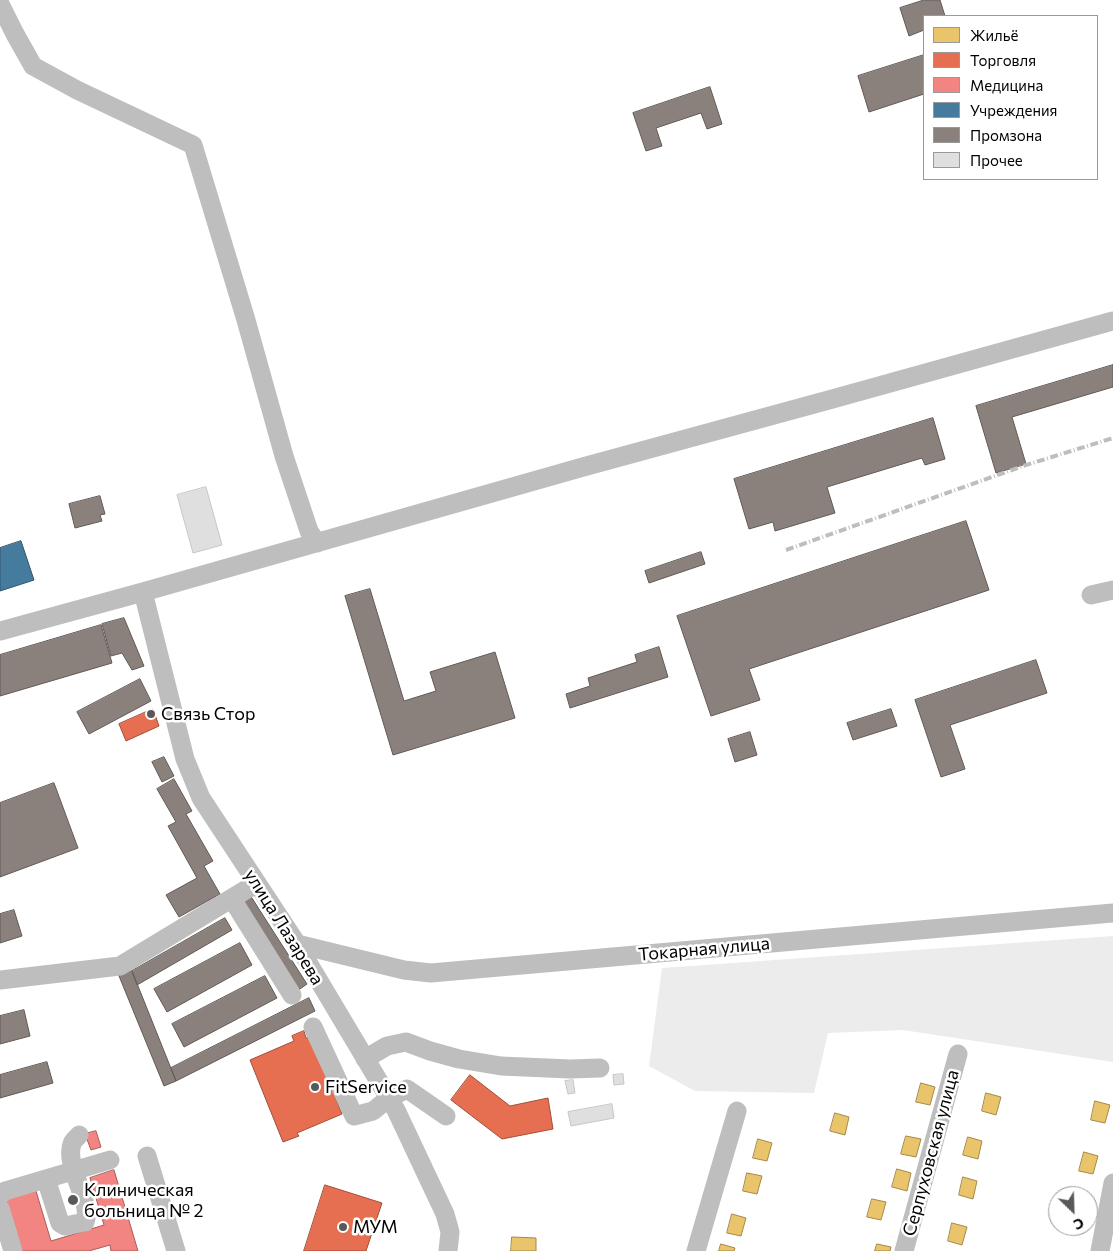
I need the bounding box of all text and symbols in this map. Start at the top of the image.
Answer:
legend [923,15,1098,180]
text: Жильё [970,26,1018,44]
text: Торговля [970,51,1036,69]
text: Медицина [970,76,1043,94]
text: Учреждения [970,101,1057,119]
text: Промзона [970,126,1042,144]
text: Прочее [970,151,1023,169]
place label: Связь Стор [161,703,255,725]
marker: Связь Стор [145,708,157,720]
street label: улица Лазарева [240,865,328,989]
street label: Токарная улица [637,932,771,966]
street label: Серпуховская улица [898,1067,964,1239]
place label: FitService [325,1076,407,1098]
marker: FitService [309,1081,321,1093]
place label: Клиническая больница № 2 [84,1179,204,1222]
north arrow [1048,1186,1098,1236]
marker: Клиническая больница № 2 [66,1193,80,1207]
text: С [1071,1215,1087,1234]
place label: МУМ [353,1216,398,1238]
marker: МУМ [337,1221,349,1233]

